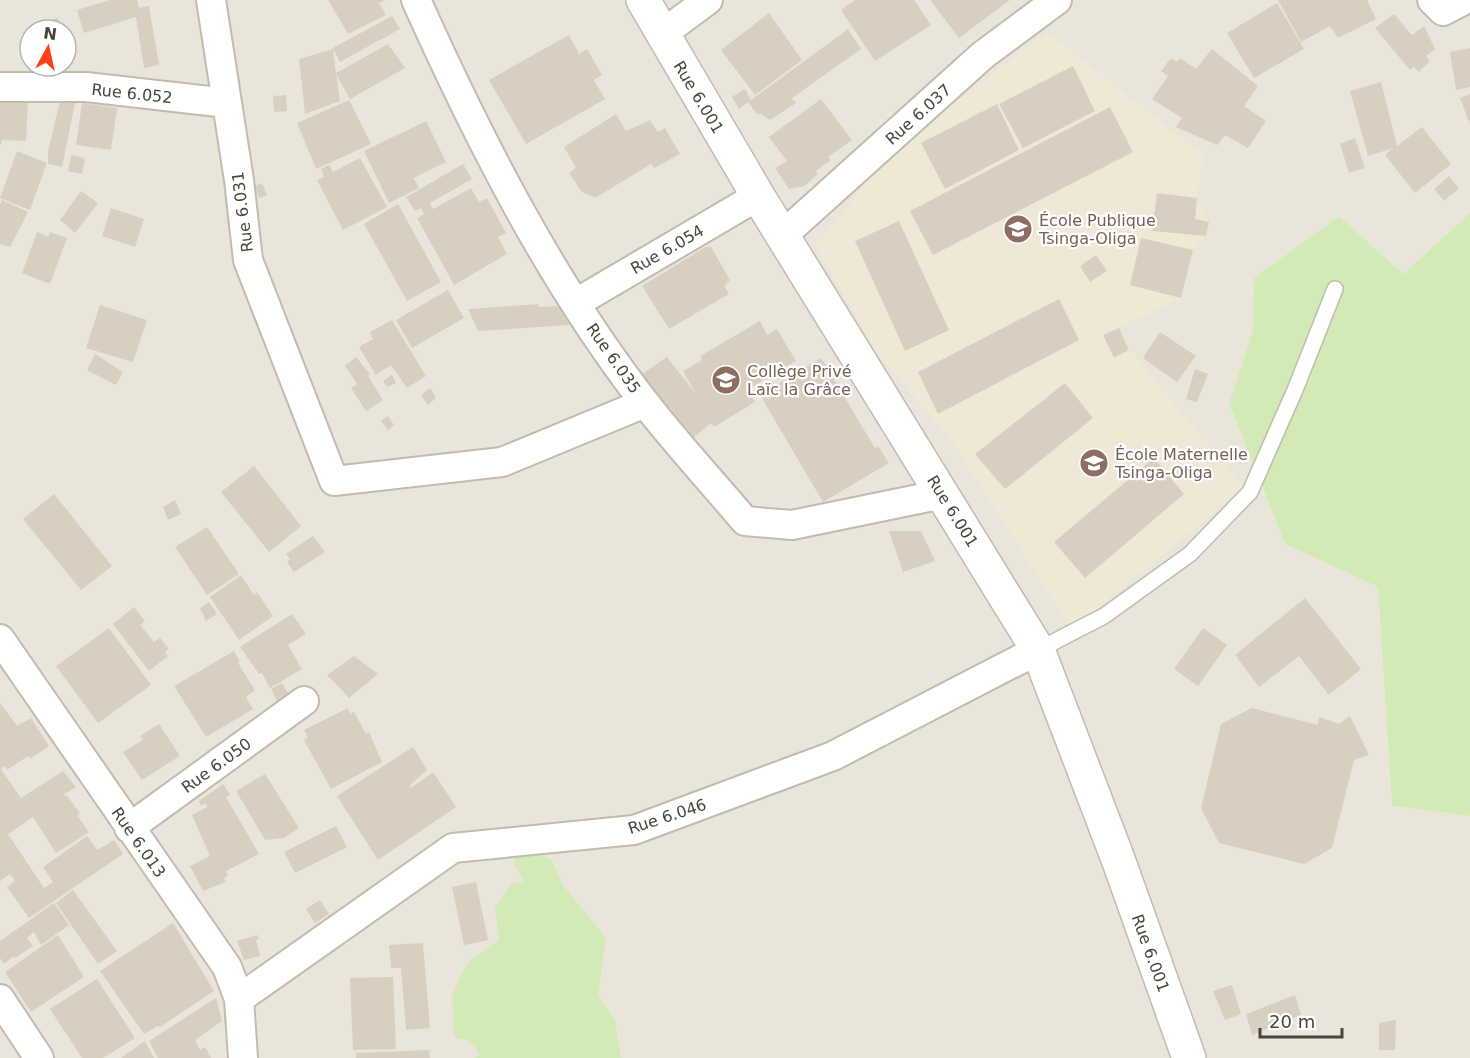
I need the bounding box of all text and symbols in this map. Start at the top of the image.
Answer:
north arrow [18,18,78,78]
text: N [42,23,58,44]
street label: Rue 6.001 [669,58,728,137]
street label: Rue 6.052 [91,80,173,107]
street label: Rue 6.037 [882,80,955,149]
street label: Rue 6.031 [228,170,257,253]
place label: École Publique Tsinga-Oliga [1038,211,1156,248]
school or university icon: École Publique Tsinga-Oliga [1002,213,1034,245]
street label: Rue 6.054 [627,221,707,278]
street label: Rue 6.035 [582,320,645,397]
place label: Collège Privé Laïc la Grâce [747,362,851,399]
school or university icon: Collège Privé Laïc la Grâce [710,364,742,396]
place label: École Maternelle Tsinga-Oliga [1114,445,1248,482]
school or university icon: École Maternelle Tsinga-Oliga [1078,447,1110,479]
street label: Rue 6.001 [923,472,982,551]
street label: Rue 6.050 [178,734,255,797]
street label: Rue 6.046 [626,795,709,838]
street label: Rue 6.013 [107,804,170,881]
street label: Rue 6.001 [1128,912,1173,995]
scale bar [1260,1001,1342,1039]
text: 20 m [1269,1011,1315,1032]

